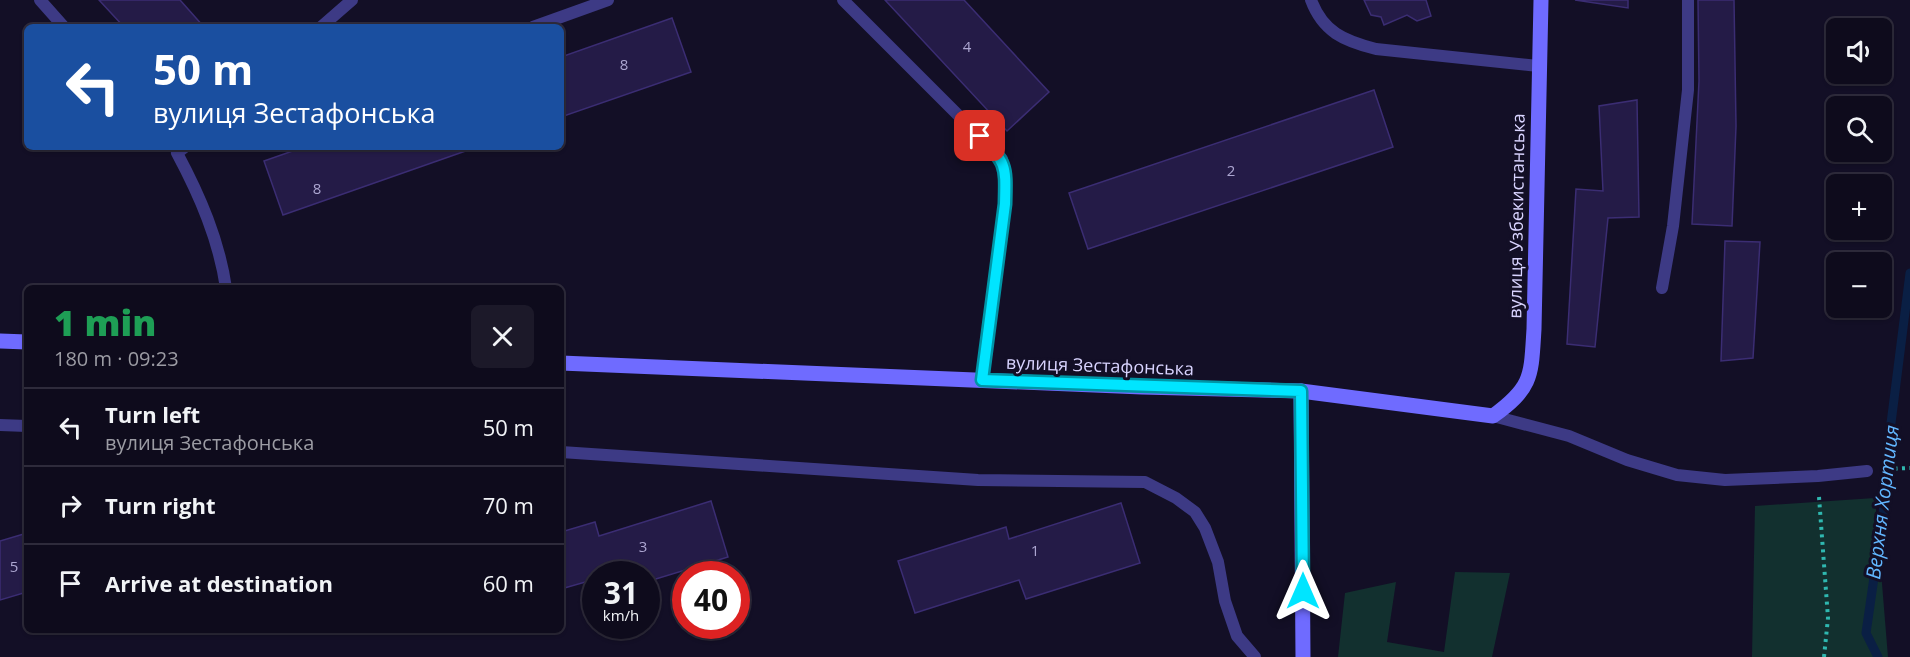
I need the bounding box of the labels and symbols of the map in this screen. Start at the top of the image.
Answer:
house number: 4 [963,36,972,56]
house number: 8 [620,54,628,74]
pin [954,110,1005,161]
street label: вулиця Узбекистанська [1502,113,1530,319]
house number: 2 [1227,160,1235,180]
house number: 8 [313,178,321,198]
street label: вулиця Зестафонська [1005,350,1195,380]
water label: Верхня Хортиця [1859,423,1905,581]
house number: 3 [639,536,647,556]
house number: 1 [1031,540,1039,560]
house number: 5 [10,556,18,576]
position arrow [1271,559,1335,623]
speed limit sign: 40 [672,561,750,639]

